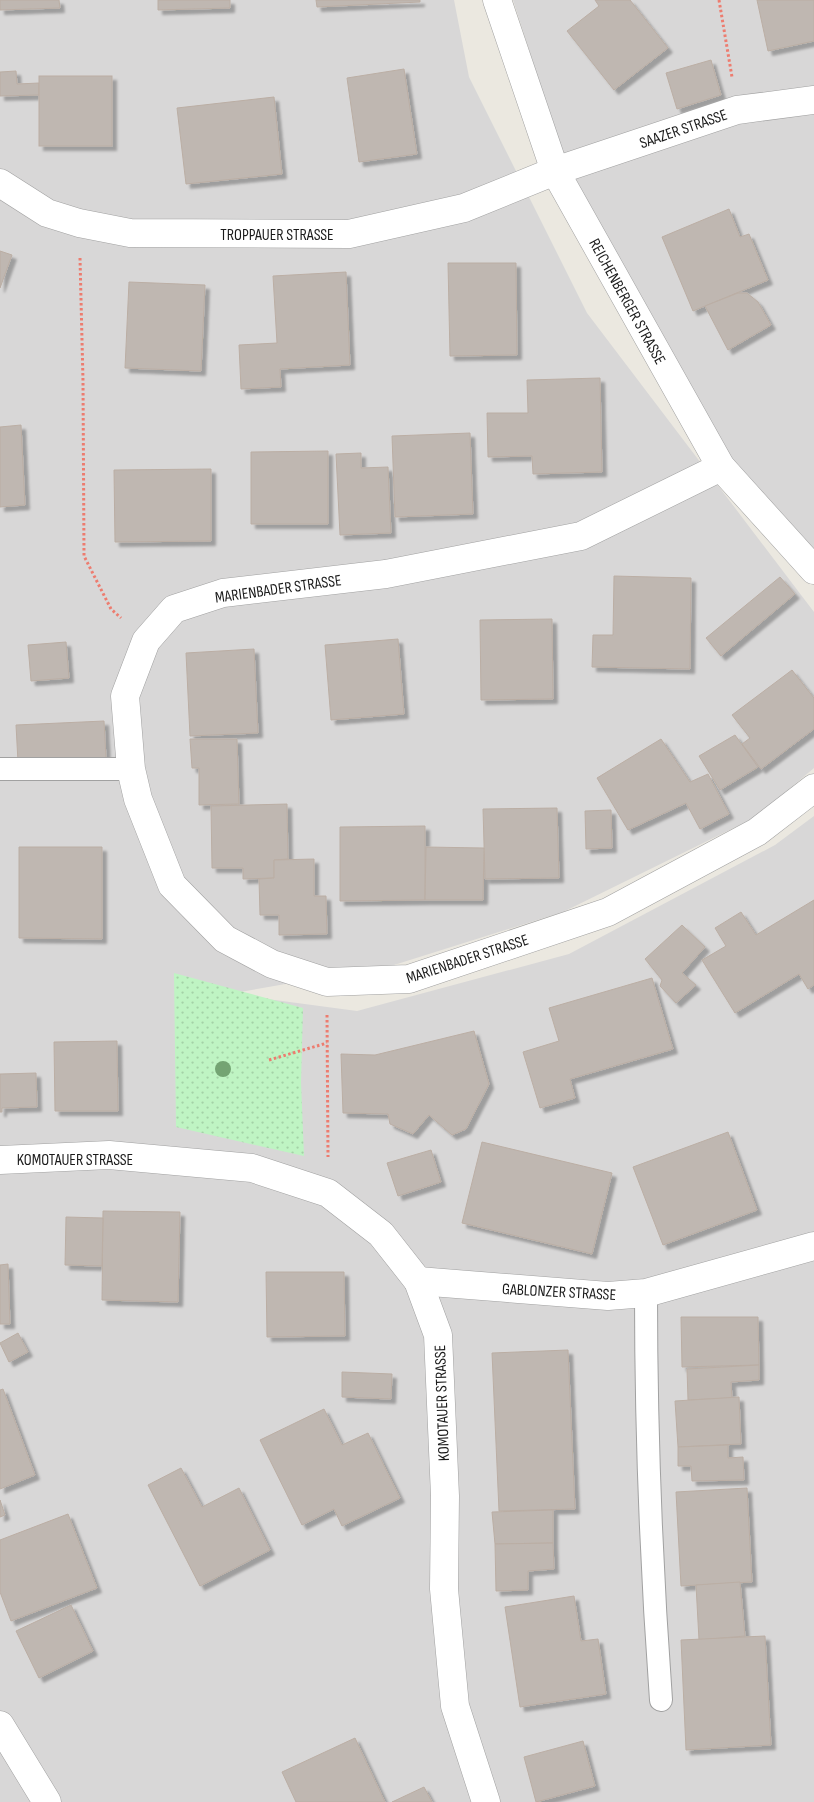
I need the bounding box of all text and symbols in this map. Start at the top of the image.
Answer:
street label: SAAZER STRASSE [637,106,730,153]
street label: TROPPAUER STRASSE [220,226,334,245]
street label: REICHENBERGER STRASSE [584,236,669,368]
street label: MARIENBADER STRASSE [214,571,343,608]
street label: MARIENBADER STRASSE [404,931,531,988]
street label: KOMOTAUER STRASSE [17,1151,133,1170]
street label: GABLONZER STRASSE [501,1280,616,1305]
street label: KOMOTAUER STRASSE [431,1344,454,1461]

